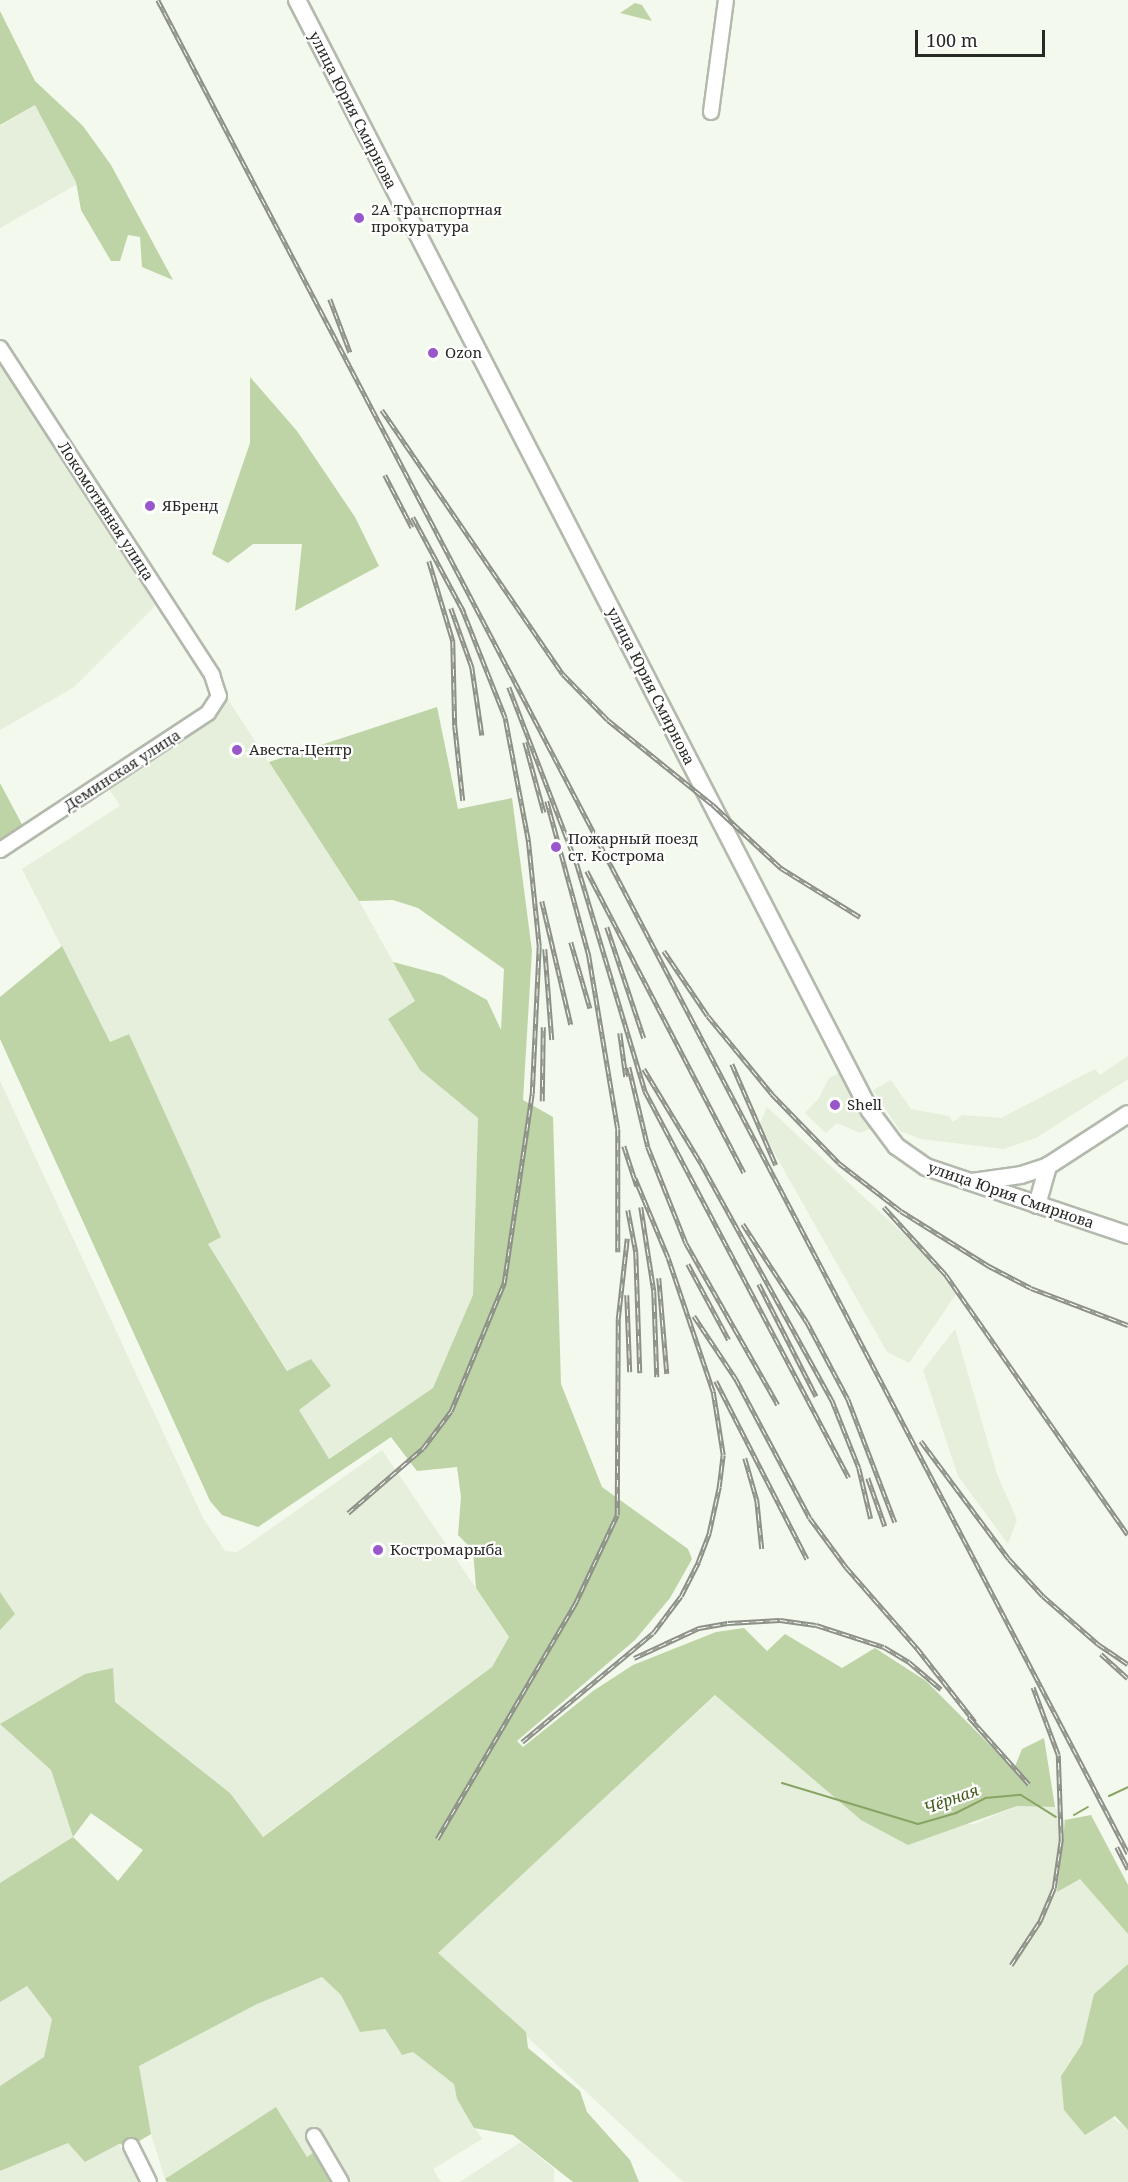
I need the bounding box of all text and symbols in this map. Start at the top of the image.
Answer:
scale bar [918,18,1048,56]
street label: улица Юрия Смирнова [305,28,401,192]
text: 100 m [926,28,978,52]
place label: 2А Транспортная прокуратура [371,200,502,235]
marker: 2А Транспортная прокуратура [352,211,366,225]
place label: Ozon [445,344,482,362]
marker: Ozon [426,346,440,360]
street label: Локомотивная улица [54,438,158,584]
place label: ЯБренд [162,497,218,515]
marker: ЯБренд [143,499,157,513]
street label: улица Юрия Смирнова [603,604,699,768]
street label: Деминская улица [60,726,184,814]
place label: Авеста-Центр [249,741,352,759]
marker: Авеста-Центр [230,743,244,757]
place label: Пожарный поезд ст. Кострома [568,829,698,864]
marker: Пожарный поезд ст. Кострома [549,840,563,854]
place label: Shell [847,1096,882,1114]
marker: Shell [828,1098,842,1112]
street label: улица Юрия Смирнова [926,1158,1096,1232]
place label: Костромарыба [390,1541,503,1559]
marker: Костромарыба [371,1543,385,1557]
water label: Чёрная [921,1780,981,1818]

